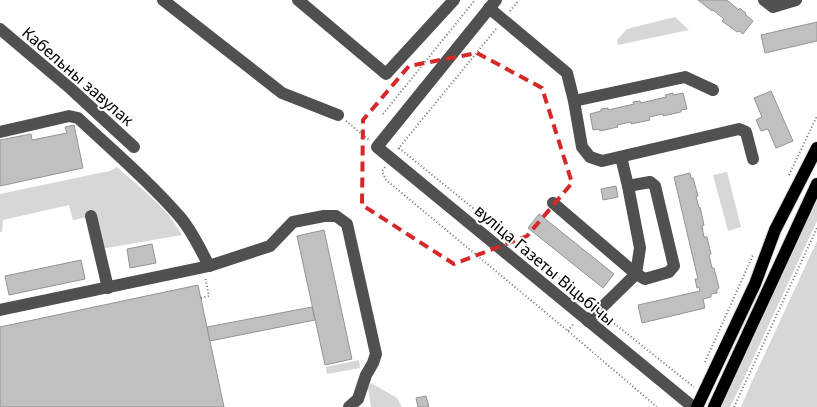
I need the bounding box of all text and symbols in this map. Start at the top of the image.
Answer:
street label: Кабельны завулак [18,21,139,131]
street label: вуліца Газеты Віцьбічы [470,200,620,330]

